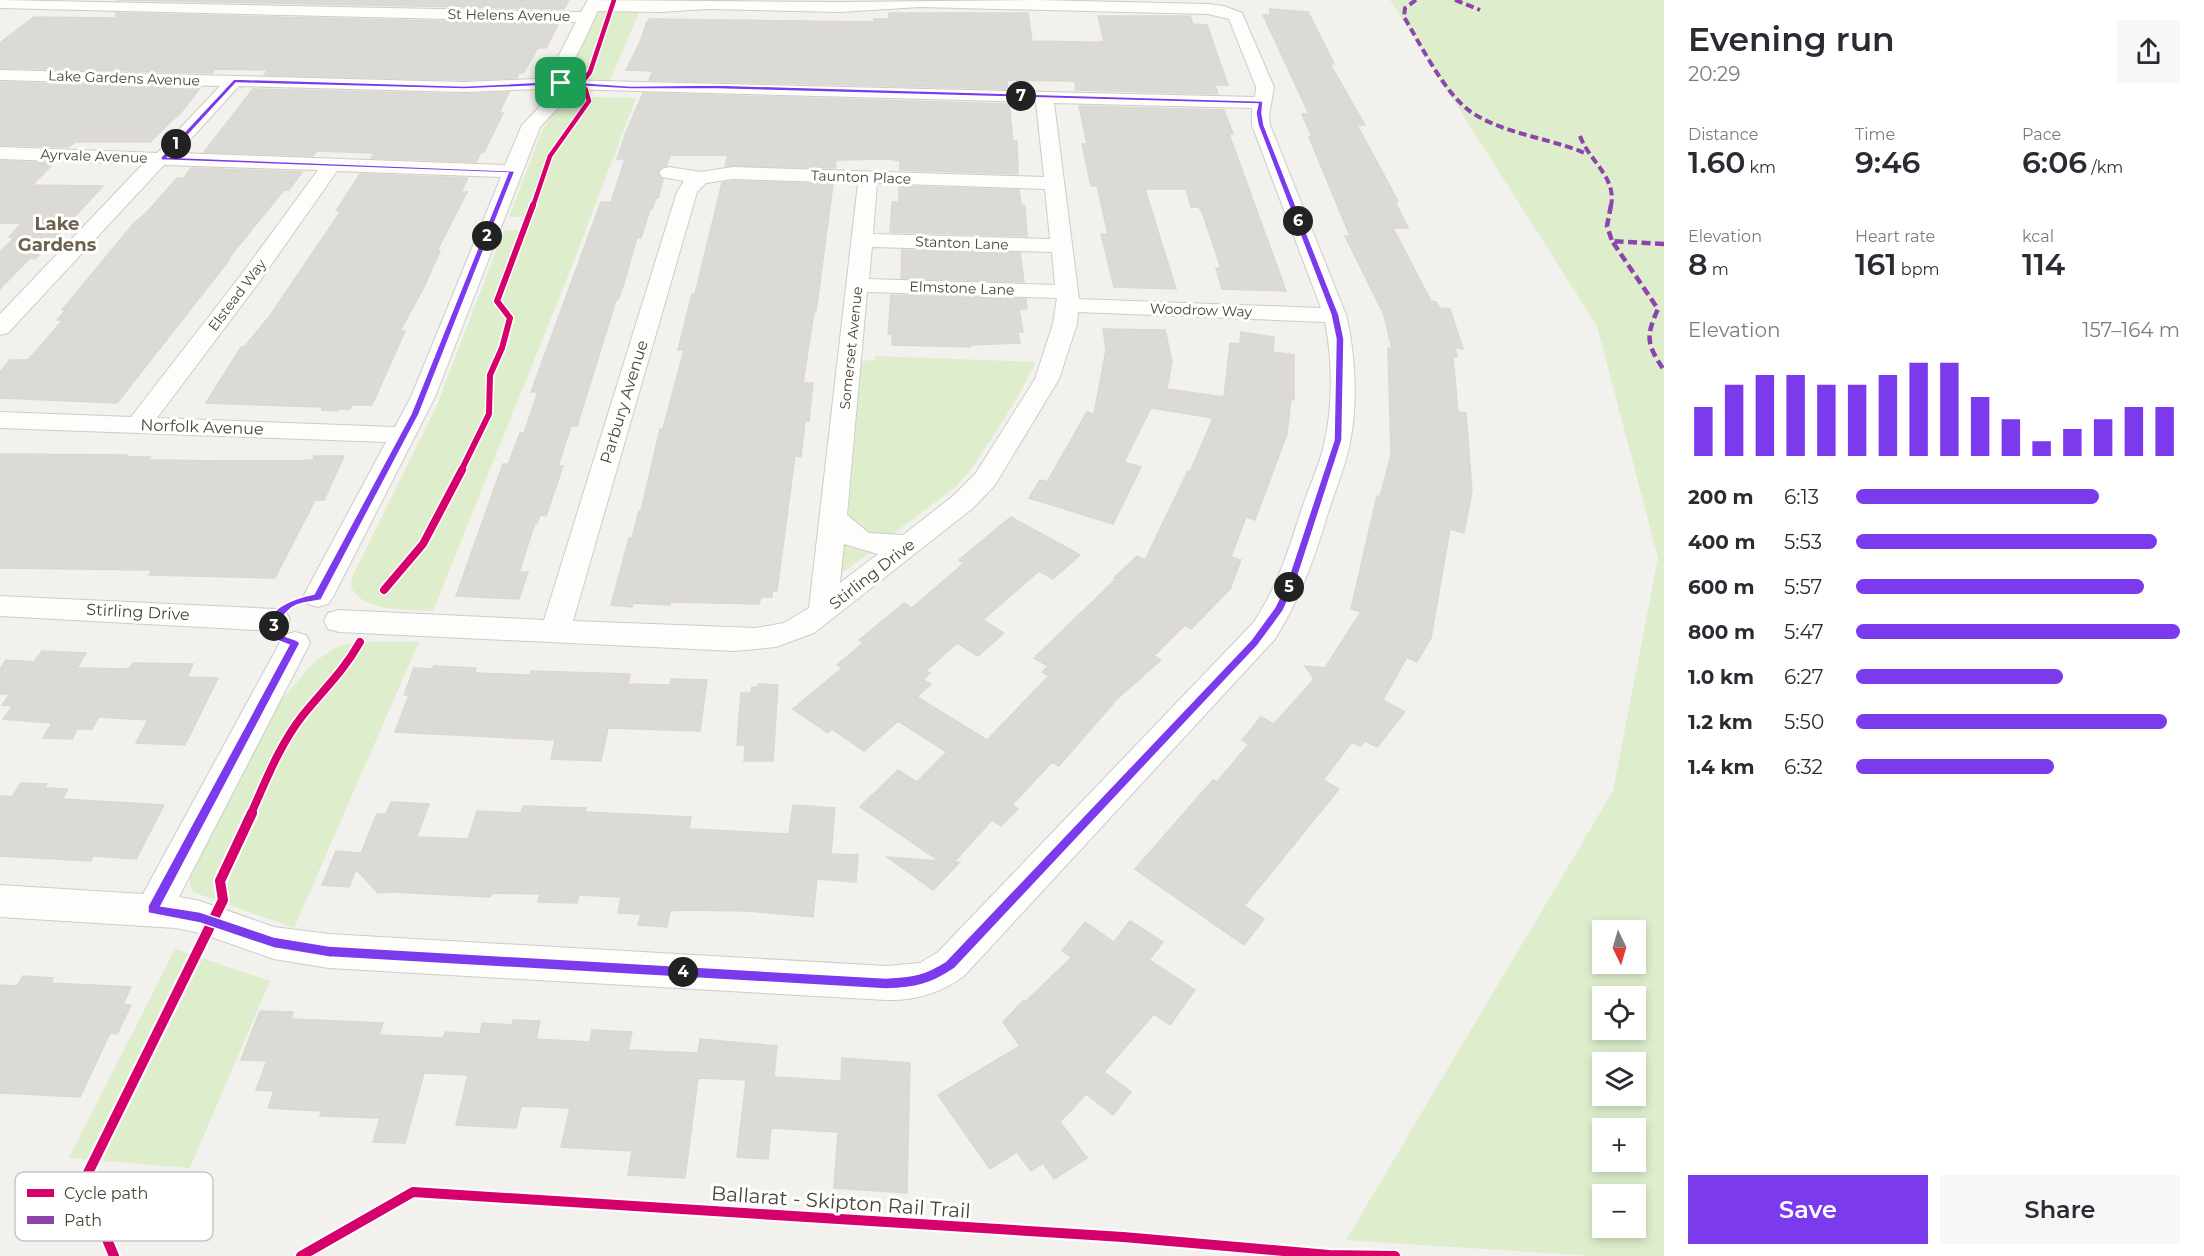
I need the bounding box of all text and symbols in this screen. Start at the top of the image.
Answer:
street label: St Helens Avenue [447,5,571,25]
text: Evening run [1688,19,1895,59]
button: share [2117,20,2180,83]
pin [535,57,586,108]
text: 20:29 [1688,62,1740,86]
street label: Lake Gardens Avenue [48,66,200,90]
icon: arrive [544,66,577,99]
pin: 7 [1006,81,1036,111]
text: 7 [1016,86,1026,105]
text: Distance [1688,125,1758,144]
text: Time [1855,125,1895,144]
text: Pace [2022,125,2061,144]
pin: 1 [161,129,191,159]
text: 1 [173,134,179,153]
text: 1.60 [1688,144,1745,181]
text: 9:46 [1855,144,1920,181]
text: 6:06 [2022,144,2087,181]
street label: Ayrvale Avenue [40,145,148,167]
text: km [1745,158,1776,177]
text: /km [2087,158,2123,177]
street label: Taunton Place [811,166,911,188]
pin: 6 [1283,206,1313,236]
text: 6 [1293,211,1303,230]
district label: Lake Gardens [18,213,97,256]
pin: 2 [472,221,502,251]
text: 2 [482,226,492,245]
text: Elevation [1688,227,1762,246]
text: Heart rate [1855,227,1935,246]
text: kcal [2022,227,2054,246]
street label: Stanton Lane [915,232,1009,254]
text: 8 [1688,246,1708,283]
text: 161 [1855,246,1897,283]
text: 114 [2022,246,2065,283]
street label: Elstead Way [204,255,270,335]
text: m [1708,260,1729,279]
text: bpm [1897,260,1940,279]
street label: Elmstone Lane [909,277,1015,299]
street label: Somerset Avenue [836,286,866,410]
street label: Woodrow Way [1150,299,1253,321]
text: Elevation [1688,318,1780,342]
text: 157–164 m [2082,318,2180,342]
street label: Parbury Avenue [596,338,652,466]
street label: Norfolk Avenue [140,415,264,439]
text: 200 m [1688,485,1754,509]
text: 6:13 [1784,485,1819,509]
text: 400 m [1688,530,1756,554]
text: 5:53 [1784,530,1822,554]
street label: Stirling Drive [825,535,919,613]
pin: 5 [1274,572,1304,602]
text: 600 m [1688,575,1755,599]
text: 5:57 [1784,575,1822,599]
text: 5 [1284,577,1294,596]
street label: Stirling Drive [86,600,190,624]
pin: 3 [259,611,289,641]
text: 3 [269,616,279,635]
text: 800 m [1688,620,1755,644]
text: 5:47 [1784,620,1824,644]
text: 1.0 km [1688,665,1754,689]
text: 6:27 [1784,665,1824,689]
text: 1.2 km [1688,710,1753,734]
text: 5:50 [1784,710,1824,734]
text: 1.4 km [1688,755,1755,779]
text: 6:32 [1784,755,1823,779]
north arrow [1592,920,1646,974]
map controls [1592,920,1646,1238]
pin: 4 [668,957,698,987]
text: 4 [677,962,689,981]
button: locate [1592,986,1646,1040]
button: layers [1592,1052,1646,1106]
button: + [1592,1118,1646,1172]
legend [15,1172,213,1241]
button: Save [1688,1175,1928,1244]
button: Share [1940,1175,2180,1244]
street label: Ballarat - Skipton Rail Trail [710,1181,972,1223]
text: Cycle path [64,1184,148,1203]
button: − [1592,1184,1646,1238]
text: Path [64,1211,102,1230]

